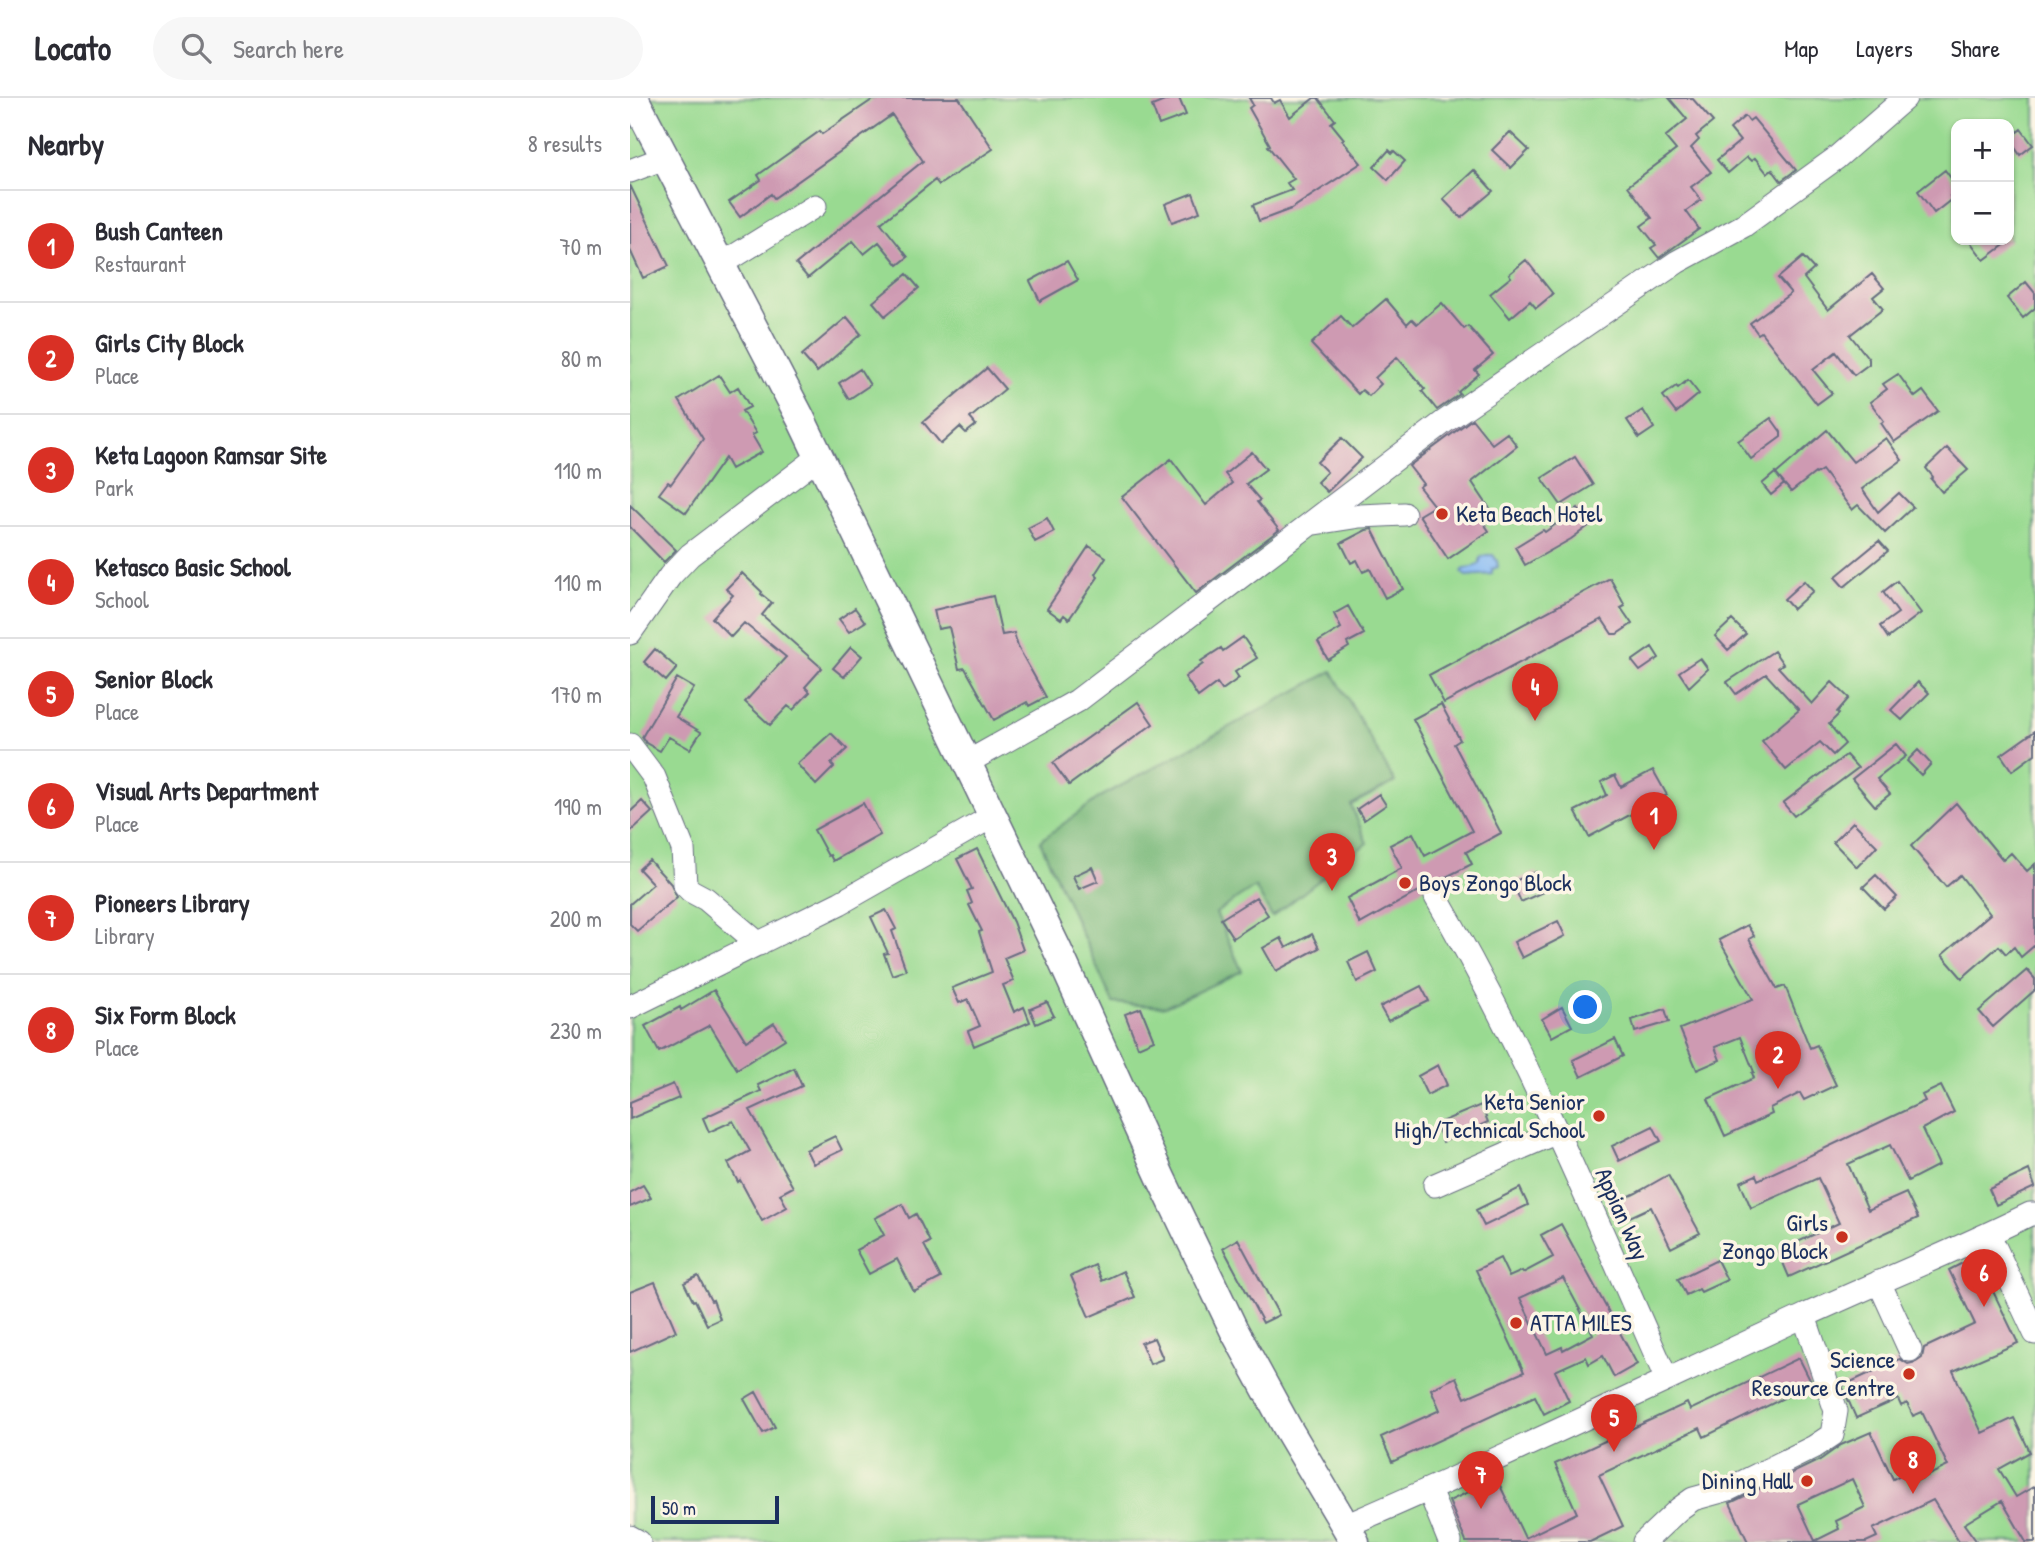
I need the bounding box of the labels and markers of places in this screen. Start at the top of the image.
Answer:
place label: Keta Beach Hotel [1456,497,1603,529]
marker: Keta Beach Hotel [1434,506,1450,522]
pin: 4 [1512,663,1558,721]
pin: 1 [1631,792,1677,850]
pin: 3 [1309,833,1355,891]
place label: Boys Zongo Block [1419,866,1572,898]
marker: Boys Zongo Block [1397,875,1413,891]
pin: 2 [1755,1031,1801,1089]
place label: Keta Senior High/Technical School [1394,1085,1586,1145]
marker: Keta Senior High/Technical School [1591,1108,1607,1124]
place label: Girls Zongo Block [1722,1206,1828,1266]
marker: Girls Zongo Block [1834,1229,1850,1245]
pin: 6 [1961,1249,2007,1307]
place label: ATTA MILES [1530,1306,1632,1338]
marker: ATTA MILES [1508,1315,1524,1331]
place label: Science Resource Centre [1752,1343,1895,1403]
marker: Science Resource Centre [1901,1366,1917,1382]
pin: 5 [1591,1394,1637,1452]
pin: 8 [1890,1436,1936,1494]
pin: 7 [1458,1451,1504,1509]
place label: Dining Hall [1702,1464,1794,1496]
marker: Dining Hall [1799,1473,1815,1489]

